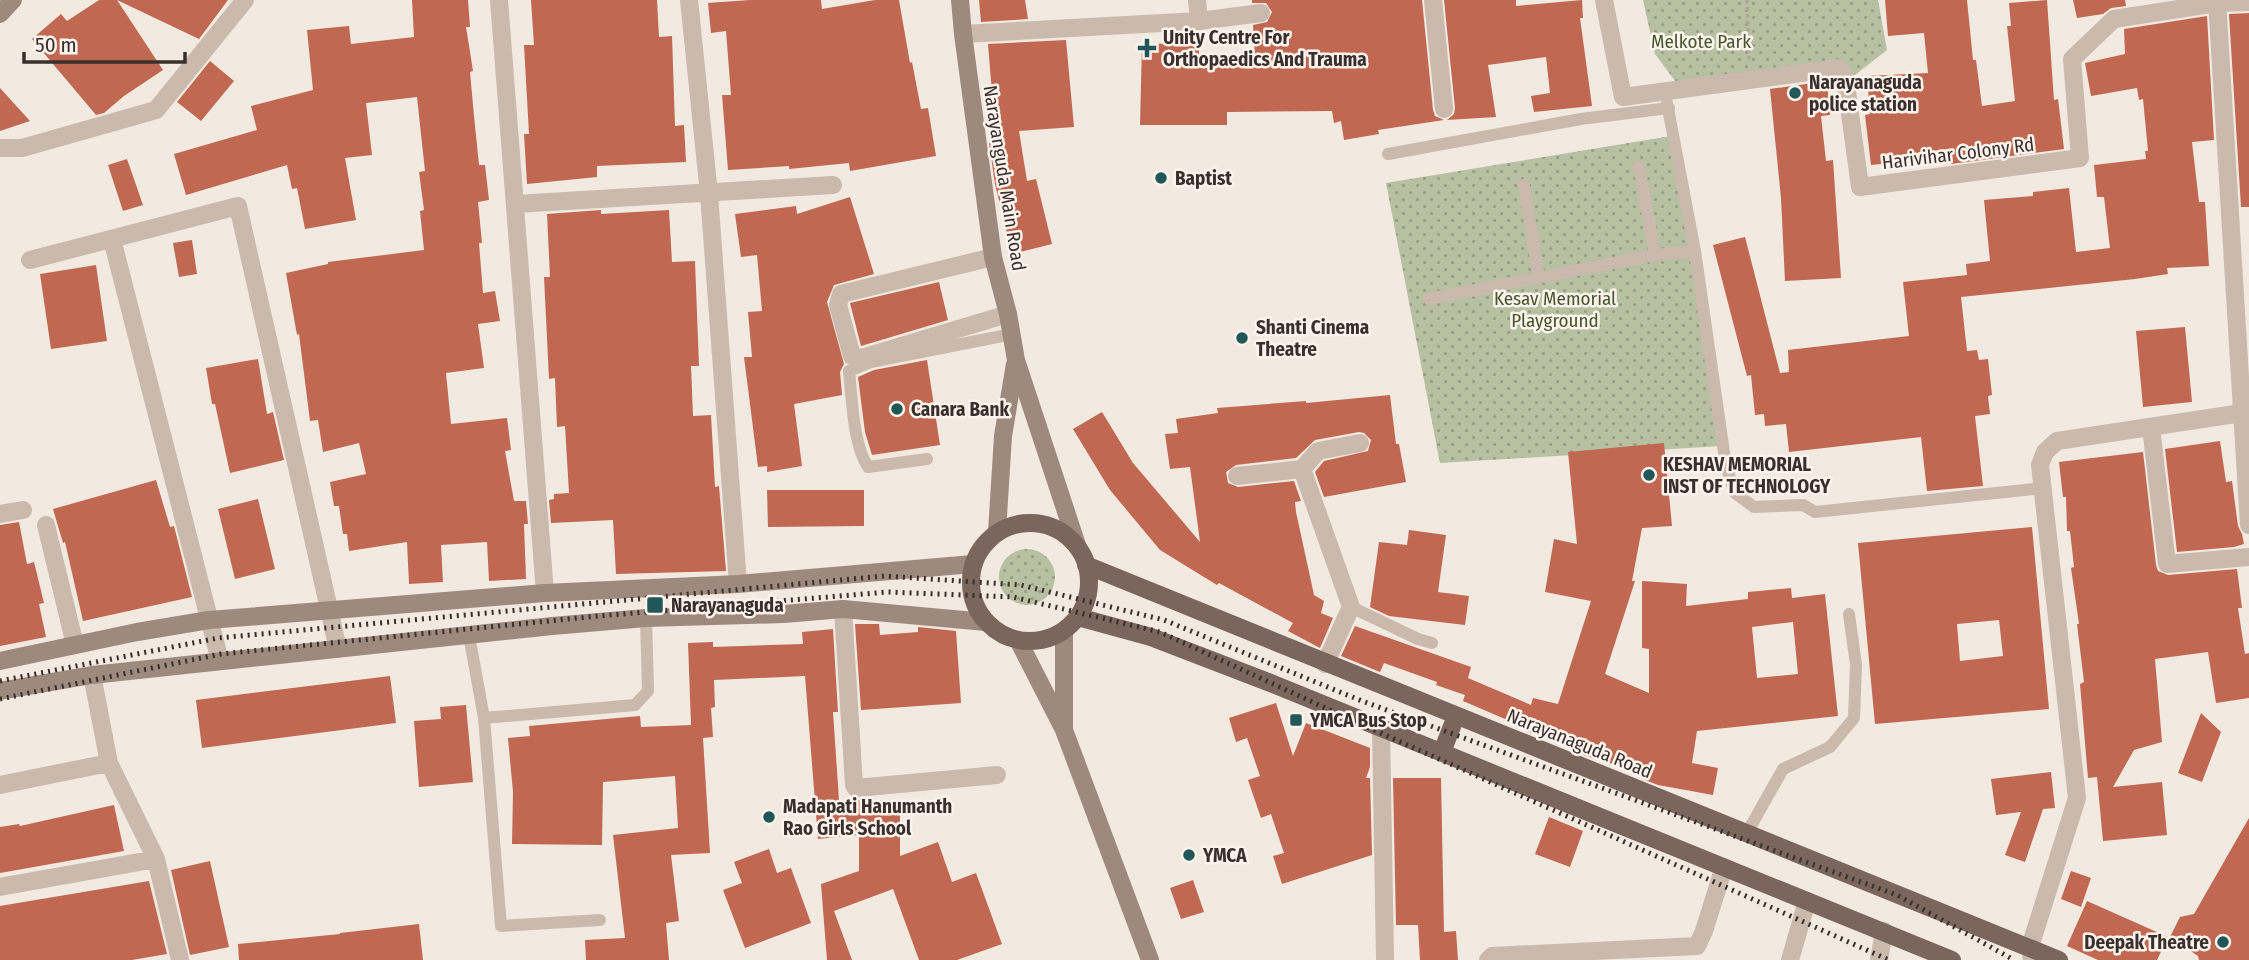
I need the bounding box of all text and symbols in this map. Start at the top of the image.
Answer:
scale bar [24,21,186,65]
place label: Unity Centre For Orthopaedics And Trauma [1163,26,1367,71]
park label: Melkote Park [1651,30,1751,53]
text: 50 m [35,32,77,58]
marker: Unity Centre For Orthopaedics And Trauma [1137,38,1157,58]
place label: Narayanaguda police station [1809,71,1922,116]
street label: Narayanguda Main Road [978,84,1031,273]
marker: Narayanaguda police station [1787,85,1803,101]
street label: Harivihar Colony Rd [1881,133,2035,174]
place label: Baptist [1175,167,1232,190]
marker: Baptist [1153,170,1169,186]
park label: Kesav Memorial Playground [1494,287,1616,332]
place label: Shanti Cinema Theatre [1256,316,1369,361]
marker: Shanti Cinema Theatre [1234,330,1250,346]
place label: Canara Bank [911,398,1009,421]
marker: Canara Bank [889,401,905,417]
place label: KESHAV MEMORIAL INST OF TECHNOLOGY [1663,453,1831,498]
marker: KESHAV MEMORIAL INST OF TECHNOLOGY [1641,467,1657,483]
place label: Narayanaguda [671,594,784,617]
marker: Narayanaguda [645,595,665,615]
street label: Narayanaguda Road [1504,704,1656,783]
place label: YMCA Bus Stop [1309,709,1427,732]
marker: YMCA Bus Stop [1288,712,1304,728]
place label: Madapati Hanumanth Rao Girls School [783,795,952,840]
marker: Madapati Hanumanth Rao Girls School [761,809,777,825]
place label: YMCA [1202,844,1247,867]
marker: YMCA [1181,847,1197,863]
place label: Deepak Theatre [2084,931,2209,954]
marker: Deepak Theatre [2215,934,2231,950]

